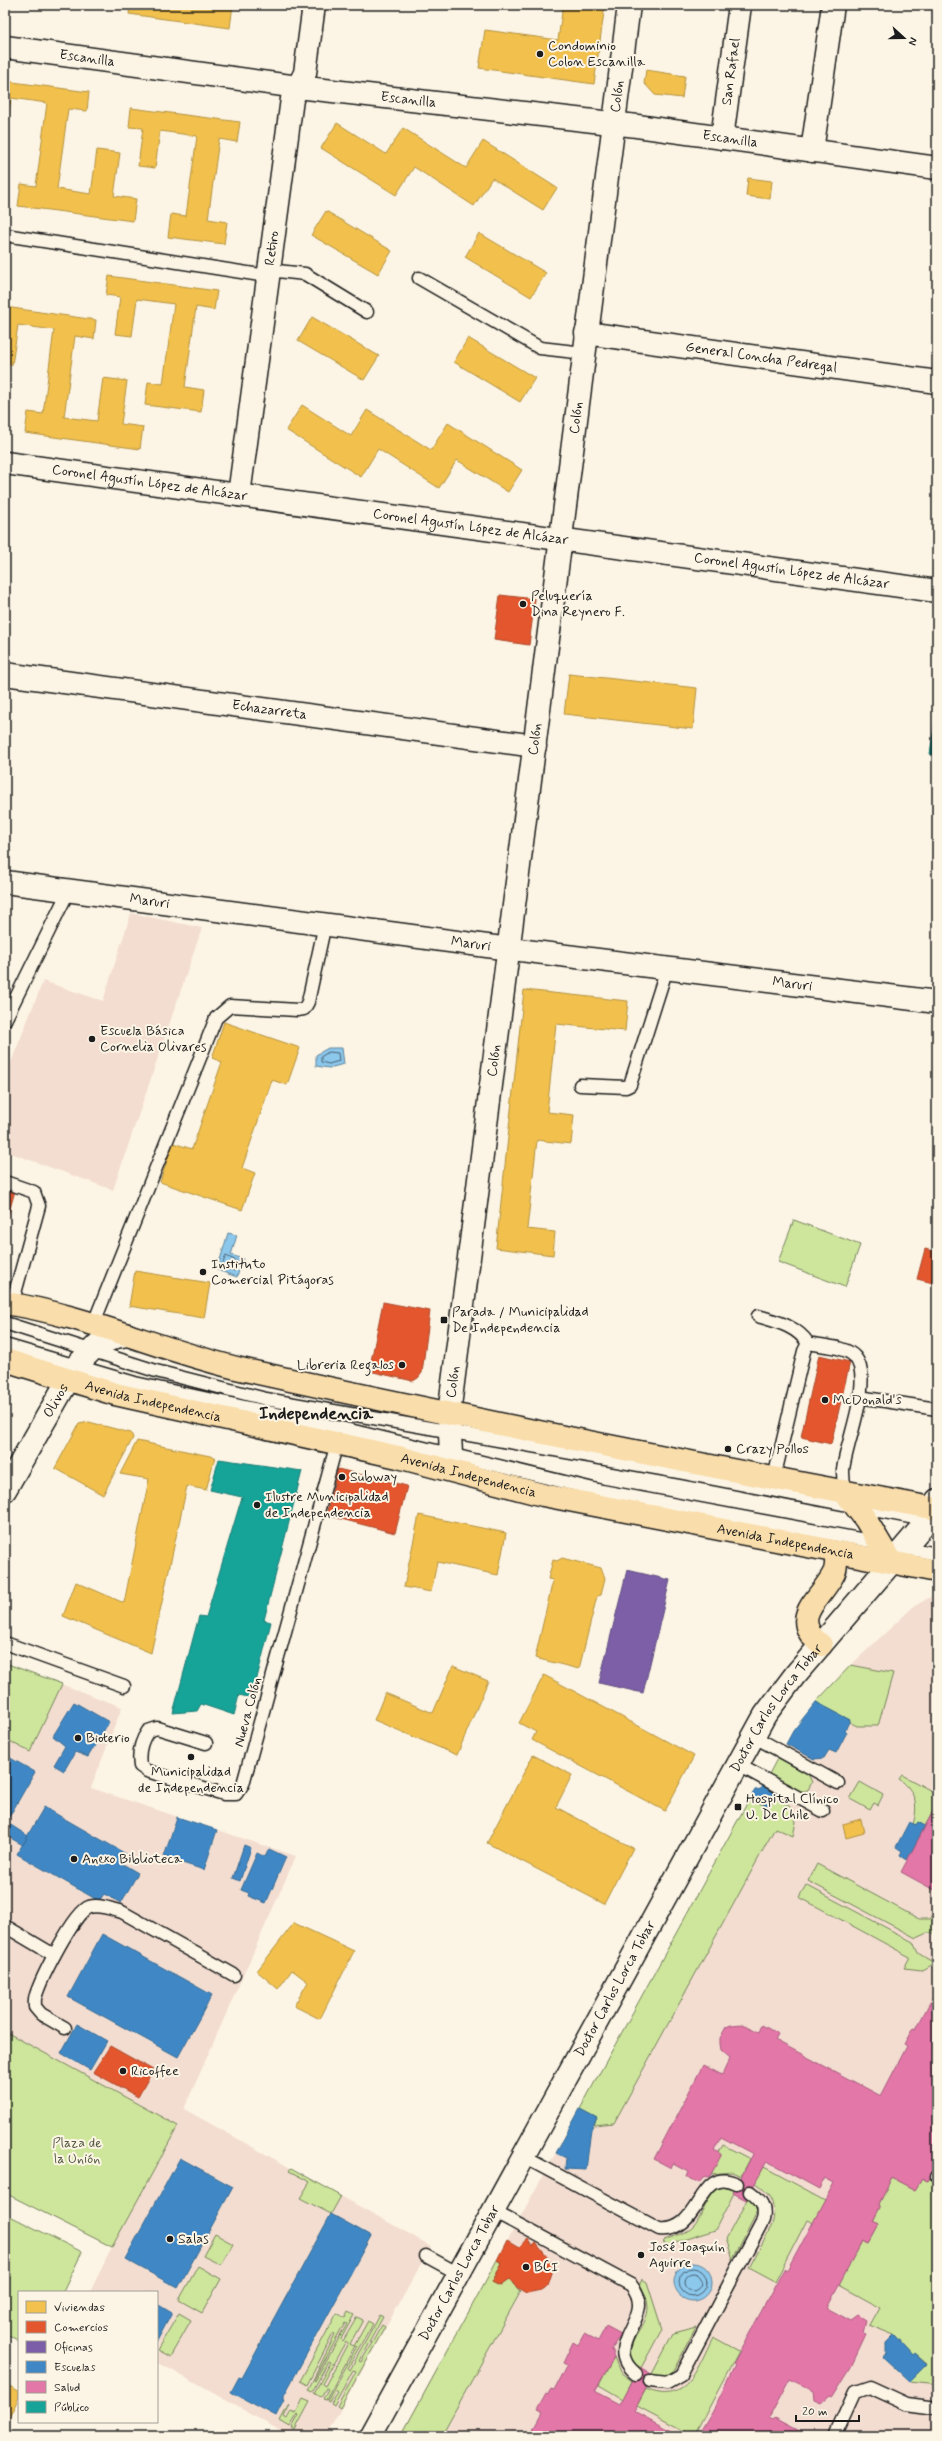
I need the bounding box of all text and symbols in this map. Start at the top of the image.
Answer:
north arrow [884,18,924,58]
text: N [905,35,920,47]
place label: Condominio Colon Escanilla [548,37,646,71]
street label: San Rafael [718,37,744,106]
street label: Escanilla [58,46,116,71]
marker: Condominio Colon Escanilla [535,49,545,59]
street label: Colón [606,79,628,114]
street label: Escanilla [380,88,437,112]
street label: Escanilla [701,126,759,152]
street label: Retiro [261,230,283,267]
street label: General Concha Pedregal [684,338,838,377]
street label: Colón [565,401,587,435]
street label: Coronel Agustín López de Alcázar [51,461,249,505]
street label: Coronel Agustín López de Alcázar [372,505,570,549]
street label: Coronel Agustín López de Alcázar [693,549,891,593]
place label: Peluquería Dina Reynero F. [531,587,625,621]
marker: Peluquería Dina Reynero F. [518,599,528,609]
street label: Echazarreta [231,696,308,724]
street label: Colón [524,722,546,756]
street label: Maruri [129,890,171,913]
street label: Maruri [450,932,492,955]
street label: Maruri [771,973,813,995]
place label: Escuela Básica Cornelia Olivares [100,1022,207,1056]
marker: Escuela Básica Cornelia Olivares [87,1034,97,1044]
street label: Colón [483,1043,505,1078]
place label: Instituto Comercial Pitágoras [211,1255,334,1289]
marker: Instituto Comercial Pitágoras [198,1267,208,1277]
place label: Parada / Municipalidad De Independencia [452,1303,589,1337]
marker: Parada / Municipalidad De Independencia [439,1315,449,1325]
place label: Libreria Regalos [297,1356,394,1376]
marker: Libreria Regalos [397,1360,407,1370]
street label: Colón [442,1365,464,1399]
street label: Avenida Independencia [83,1376,223,1426]
street label: Olivos [39,1380,73,1421]
place label: McDonald's [833,1391,902,1409]
marker: McDonald's [820,1395,830,1405]
district label: Independencia [259,1402,374,1426]
place label: Crazy Pollos [736,1440,809,1458]
marker: Crazy Pollos [723,1444,733,1454]
street label: Avenida Independencia [399,1449,538,1502]
place label: Subway [350,1468,397,1486]
marker: Subway [337,1472,347,1482]
place label: Ilustre Municipalidad de Independencia [265,1488,389,1522]
marker: Ilustre Municipalidad de Independencia [252,1500,262,1510]
street label: Avenida Independencia [715,1520,856,1564]
street label: Doctor Carlos Lorca Tobar [726,1640,827,1776]
street label: Nueva Colón [230,1675,266,1749]
place label: Bioterio [86,1729,130,1747]
marker: Bioterio [73,1733,83,1743]
marker: Municipalidad de Independencia [186,1752,196,1762]
place label: Municipalidad de Independencia [138,1763,244,1797]
place label: Hospital Clínico U. De Chile [746,1790,839,1824]
marker: Hospital Clínico U. De Chile [733,1802,743,1812]
place label: Anexo Biblioteca [82,1850,183,1868]
marker: Anexo Biblioteca [69,1854,79,1864]
street label: Doctor Carlos Lorca Tobar [571,1917,660,2060]
place label: Ricoffee [131,2062,179,2080]
marker: Ricoffee [118,2066,128,2076]
park label: Plaza de la Unión [52,2134,102,2168]
street label: Doctor Carlos Lorca Tobar [415,2201,504,2344]
place label: Salas [178,2230,209,2248]
marker: Salas [165,2234,175,2244]
place label: José Joaquín Aguirre [649,2238,725,2272]
marker: José Joaquín Aguirre [636,2250,646,2260]
place label: BCI [534,2258,558,2276]
marker: BCI [521,2262,531,2272]
legend [18,2291,158,2423]
text: Viviendas [54,2300,105,2316]
text: Comercios [54,2320,108,2336]
text: Oficinas [54,2340,93,2356]
text: Escuelas [54,2360,96,2376]
text: Salud [54,2380,80,2396]
scale bar [796,2397,859,2423]
text: Público [54,2400,89,2416]
text: 20 m [802,2404,828,2420]

